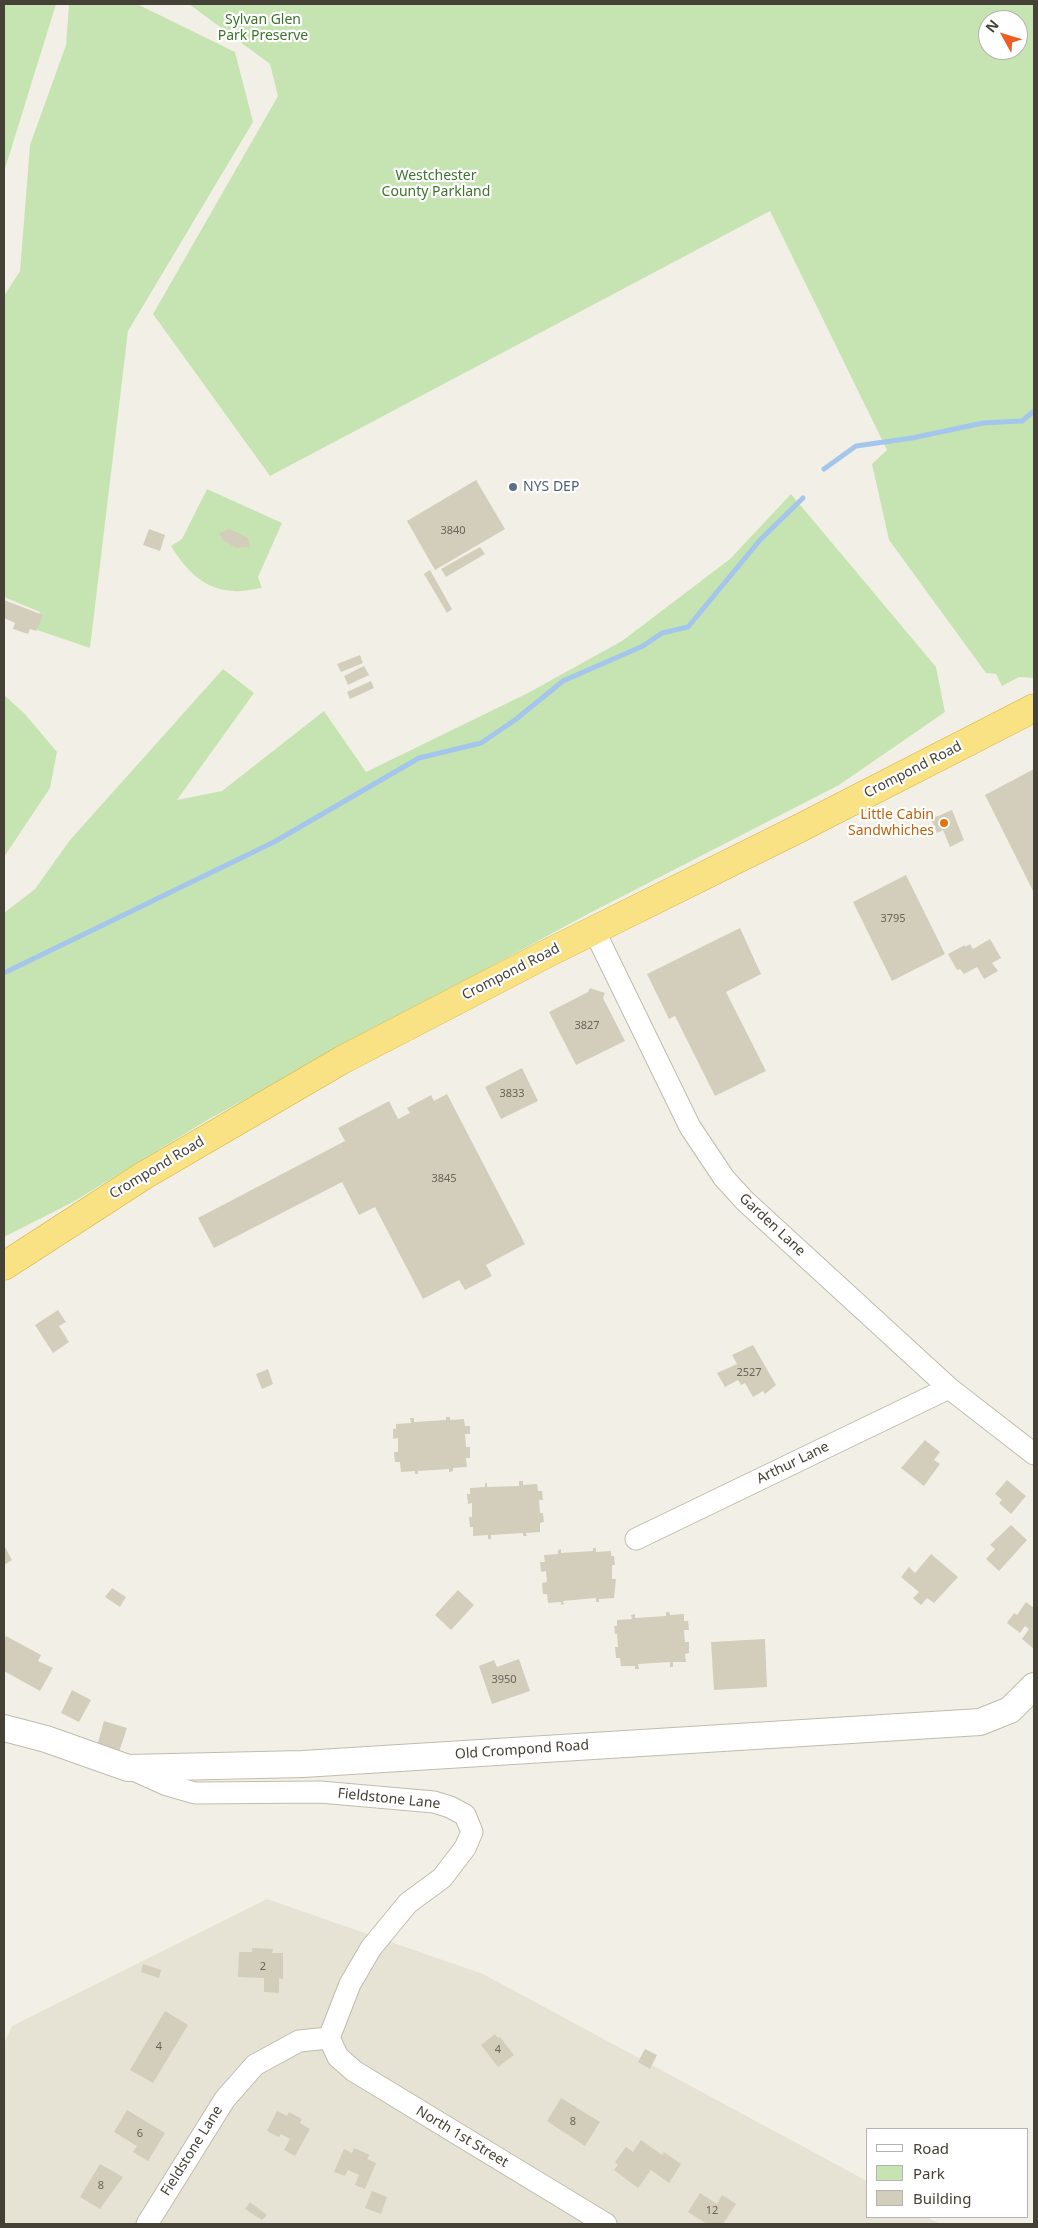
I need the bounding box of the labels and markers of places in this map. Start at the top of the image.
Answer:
place label: NYS DEP [523,479,579,495]
marker: NYS DEP [507,481,519,493]
place label: Little Cabin Sandwhiches [848,807,934,840]
marker: Little Cabin Sandwhiches [938,817,950,829]

